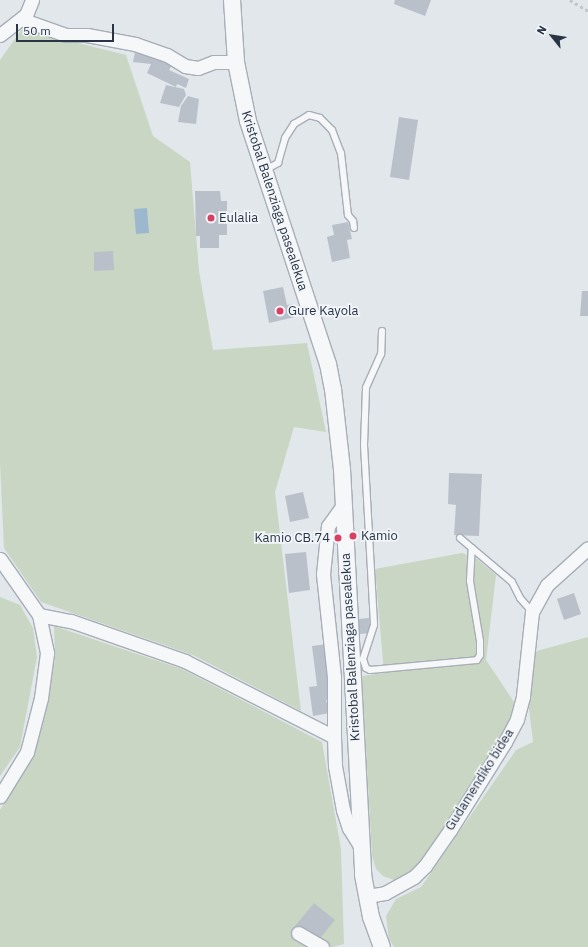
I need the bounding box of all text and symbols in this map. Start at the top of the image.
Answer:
scale bar [18,16,116,42]
north arrow [532,16,572,56]
text: 50 m [23,23,51,38]
text: N [534,23,550,37]
street label: Kristobal Balenziaga pasealekua [237,109,311,293]
place label: Eulalia [219,210,258,226]
marker: Eulalia [206,213,216,223]
place label: Gure Kayola [288,303,358,319]
marker: Gure Kayola [275,306,285,316]
place label: Kamio [361,528,398,544]
place label: Kamio CB.74 [255,530,330,546]
marker: Kamio [348,531,358,541]
marker: Kamio CB.74 [333,533,343,543]
street label: Kristobal Balenziaga pasealekua [338,553,364,741]
street label: Gudamendiko bidea [442,726,518,834]

